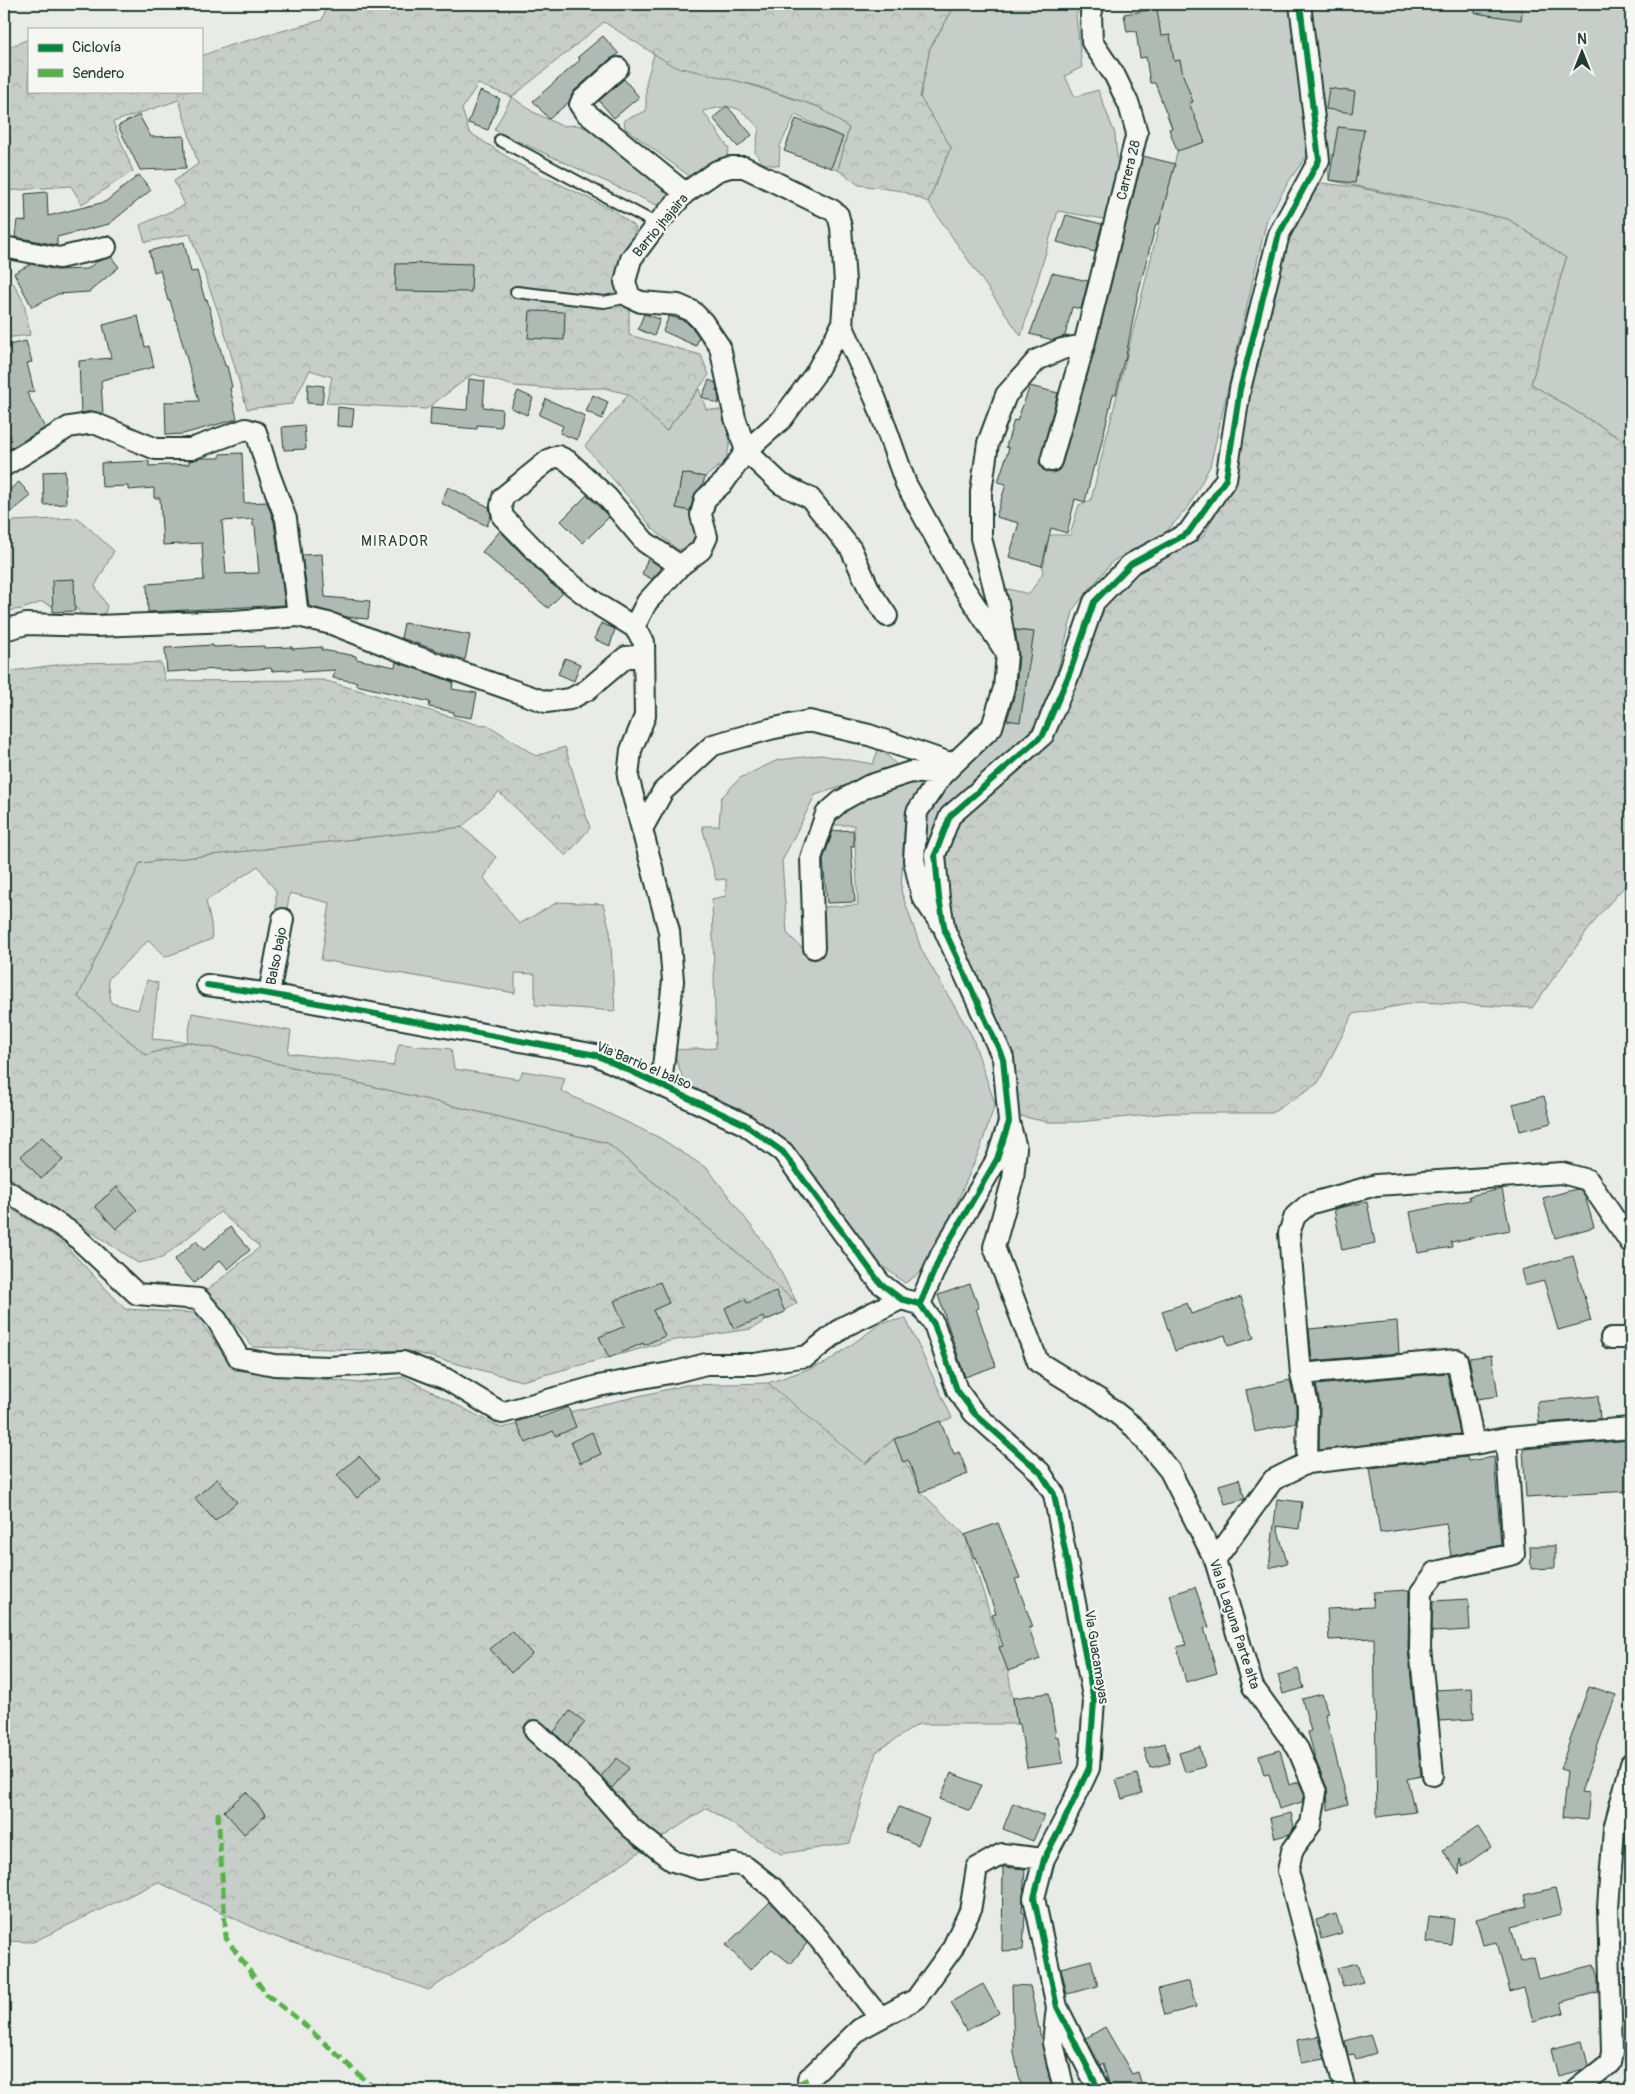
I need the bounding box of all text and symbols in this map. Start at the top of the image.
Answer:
legend [28,28,202,92]
north arrow [1558,28,1608,78]
text: N [1577,31,1587,48]
text: Ciclovía [72,38,121,57]
text: Sendero [72,64,124,83]
street label: Carrera 28 [1113,138,1144,202]
street label: Barrio jhajaira [629,190,692,260]
district label: MIRADOR [361,532,429,551]
street label: Balso bajo [263,925,291,987]
street label: Via Barrio el balso [594,1038,694,1093]
street label: Via la Laguna Parte alta [1205,1557,1264,1691]
street label: Via Guacamayas [1081,1609,1112,1706]

